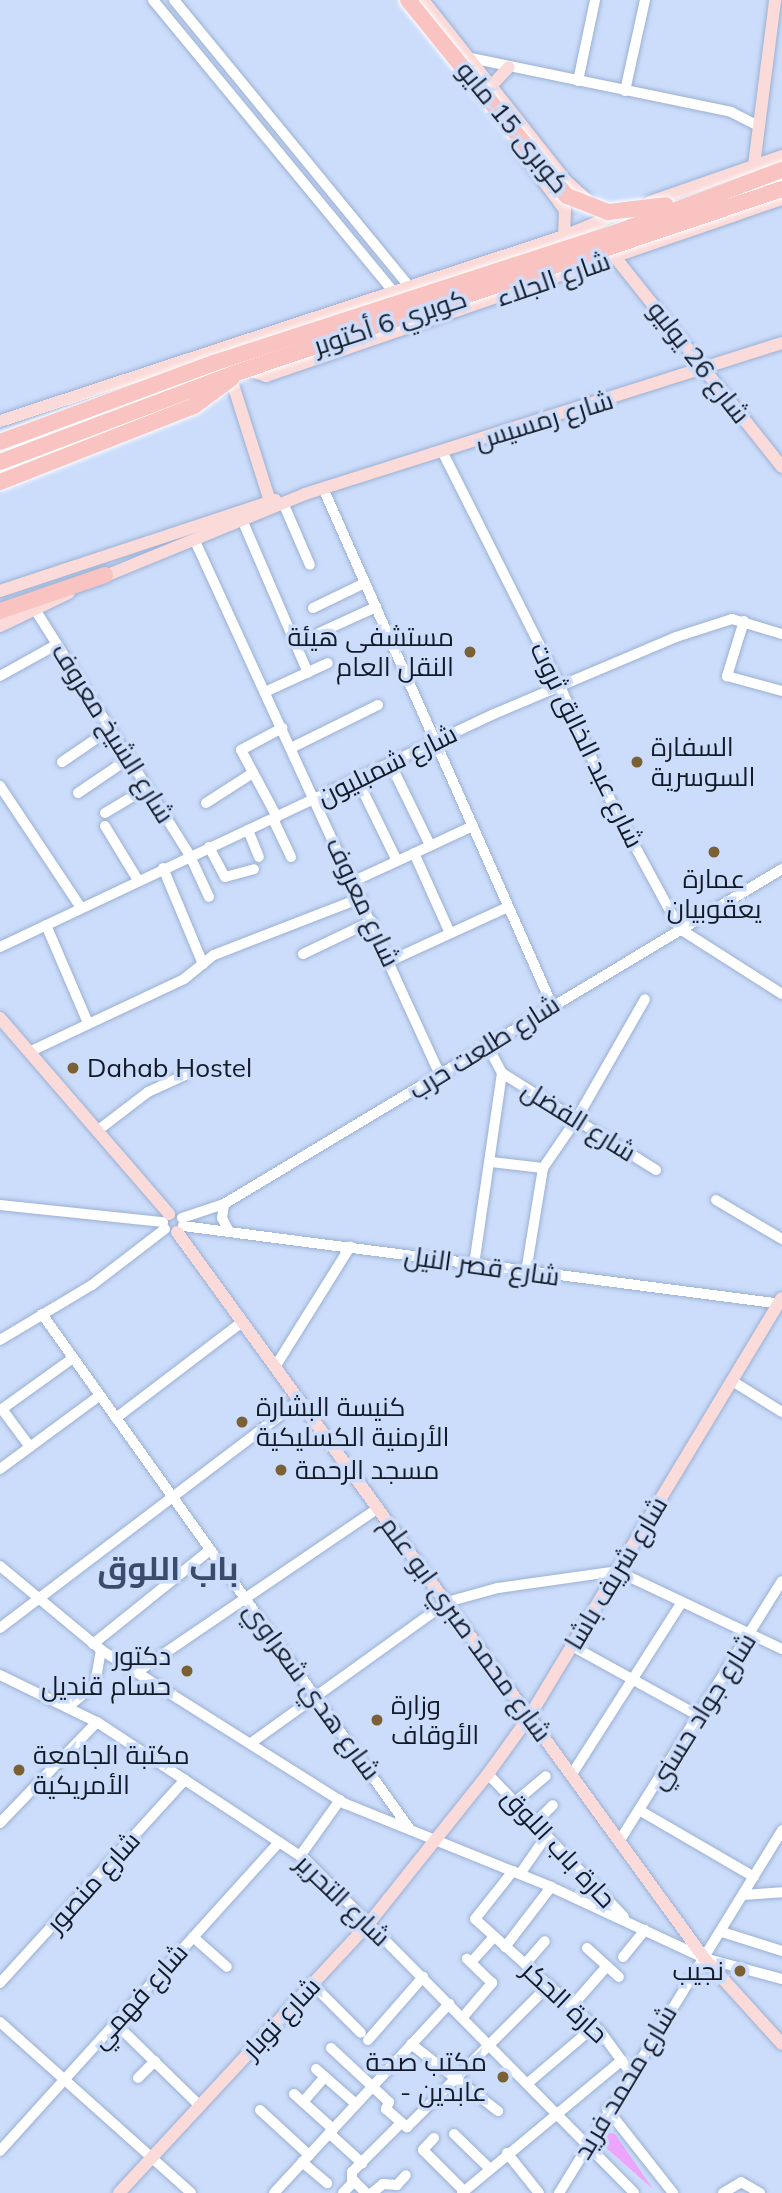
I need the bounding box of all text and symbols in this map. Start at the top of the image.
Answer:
street label: كوبرى 15 مايو [450,55,576,199]
street label: شارع الجلاء [492,245,614,313]
street label: كوبري 6 أكتوبر [310,283,470,361]
street label: شارع 26 يوليو [641,295,757,429]
street label: شارع رمسيس [471,384,617,456]
place label: مستشفى هيئة النقل العام [288,621,454,682]
street label: شارع الشيخ معروف [45,637,181,829]
street label: شارع عبد الخالق ثروت [524,637,650,853]
marker: مستشفى هيئة النقل العام [460,642,480,662]
street label: شارع شمبليون [312,718,462,812]
place label: السفارة السوسرية [651,731,755,792]
marker: السفارة السوسرية [629,754,645,770]
street label: شارع معروف [319,832,407,972]
marker: عمارة يعقوبيان [706,844,722,860]
place label: عمارة يعقوبيان [667,863,761,924]
street label: شارع طلعت حرب [403,988,565,1106]
place label: Dahab Hostel [87,1052,252,1084]
marker: Dahab Hostel [65,1060,81,1076]
street label: شارع الفضل [516,1074,642,1168]
street label: شارع قصر النيل [402,1240,562,1292]
place label: كنيسة البشارة الأرمنية الكسليكية [256,1391,449,1452]
marker: كنيسة البشارة الأرمنية الكسليكية [234,1414,250,1430]
place label: مسجد الرحمة [295,1454,439,1486]
marker: مسجد الرحمة [273,1462,289,1478]
street label: شارع شريف باشا [558,1491,674,1655]
street label: شارع محمد صبري ابو علم [374,1510,558,1748]
district label: باب اللوق [97,1548,239,1588]
street label: شارع هدي شعراوي [237,1596,387,1786]
street label: شارع جواد حسني [641,1627,763,1795]
place label: دكتور حسام قنديل [41,1640,171,1702]
marker: دكتور حسام قنديل [177,1661,197,1681]
place label: وزارة الأوقاف [391,1689,479,1750]
marker: وزارة الأوقاف [369,1712,385,1728]
place label: مكتبة الجامعة الأمريكية [33,1739,190,1800]
marker: مكتبة الجامعة الأمريكية [11,1762,27,1778]
street label: حارة باب اللوق [496,1782,622,1914]
street label: شارع منصور [39,1825,147,1939]
street label: شارع التحرير [289,1847,397,1953]
street label: شارع فهمي [84,1937,194,2055]
street label: حارة الحكر [516,1955,614,2049]
place label: نجيب [672,1955,724,1987]
marker: نجيب [730,1961,750,1981]
street label: شارع نوبار [235,1971,327,2065]
street label: شارع محمد فريد [567,1999,683,2165]
place label: مكتب صحة - عابدين [366,2046,487,2108]
marker: مكتب صحة - عابدين [493,2067,513,2087]

